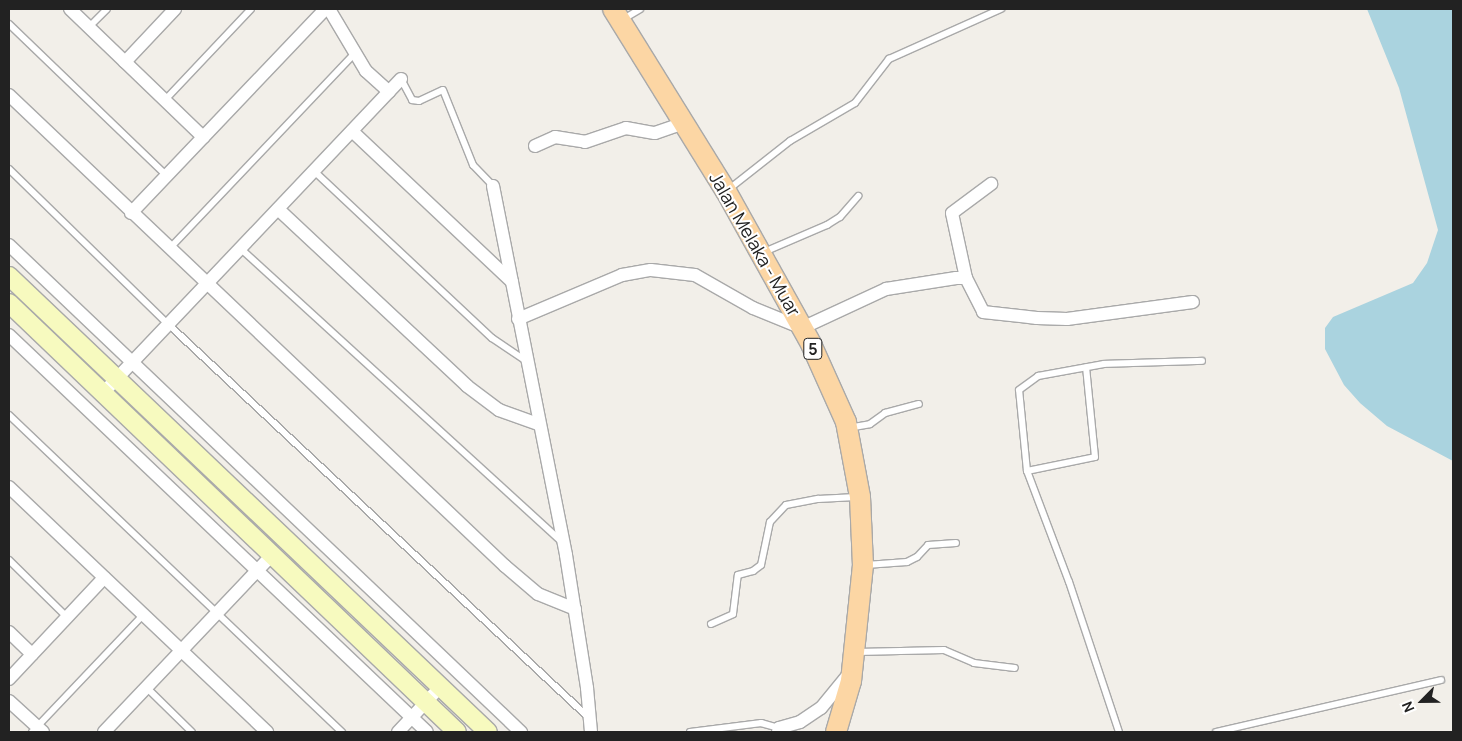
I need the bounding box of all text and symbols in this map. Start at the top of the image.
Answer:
street label: Jalan Melaka - Muar [705,168,805,320]
road number: 5 [803,336,823,362]
north arrow [1397,676,1447,726]
text: N [1397,699,1418,715]

